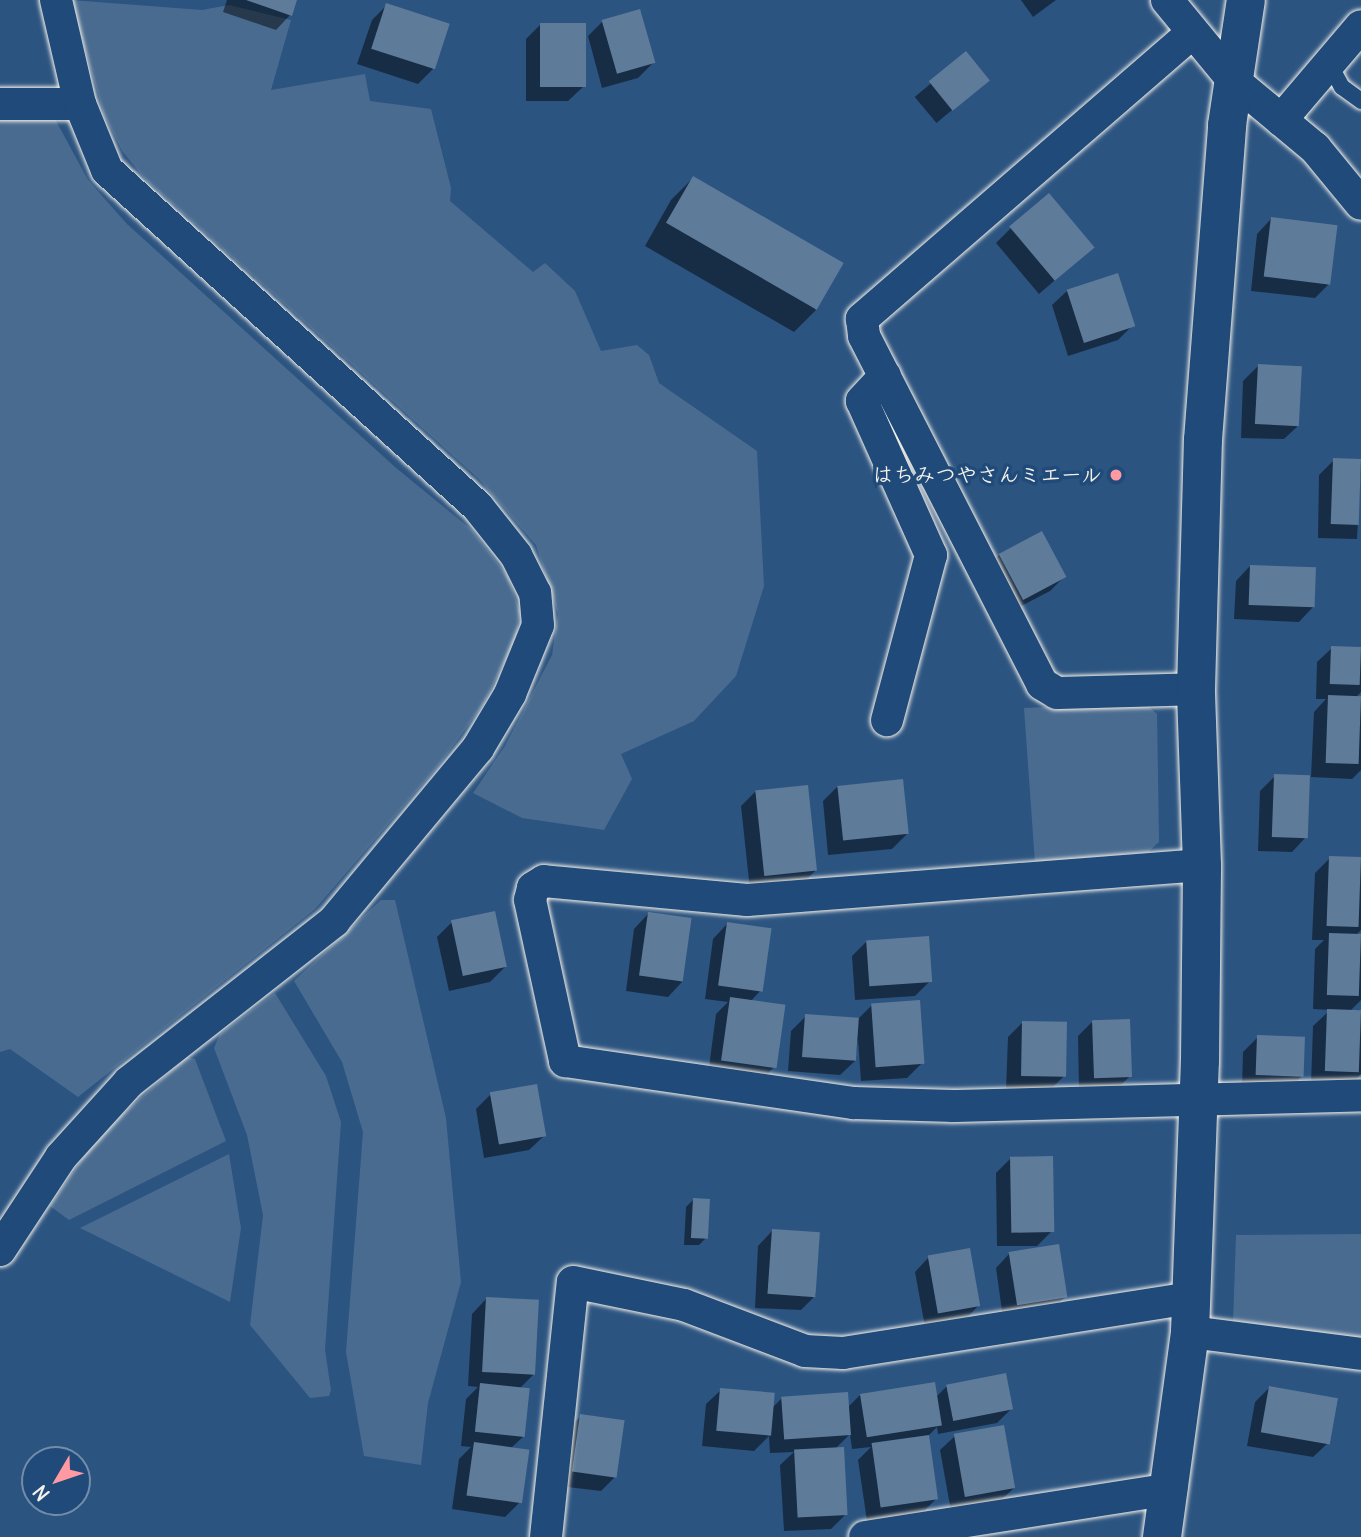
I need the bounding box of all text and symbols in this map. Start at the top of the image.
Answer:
place label: はちみつやさんミエール [871,462,1102,488]
marker: はちみつやさんミエール [1108,467,1124,483]
north arrow [21,1446,91,1516]
text: N [28,1480,55,1506]

